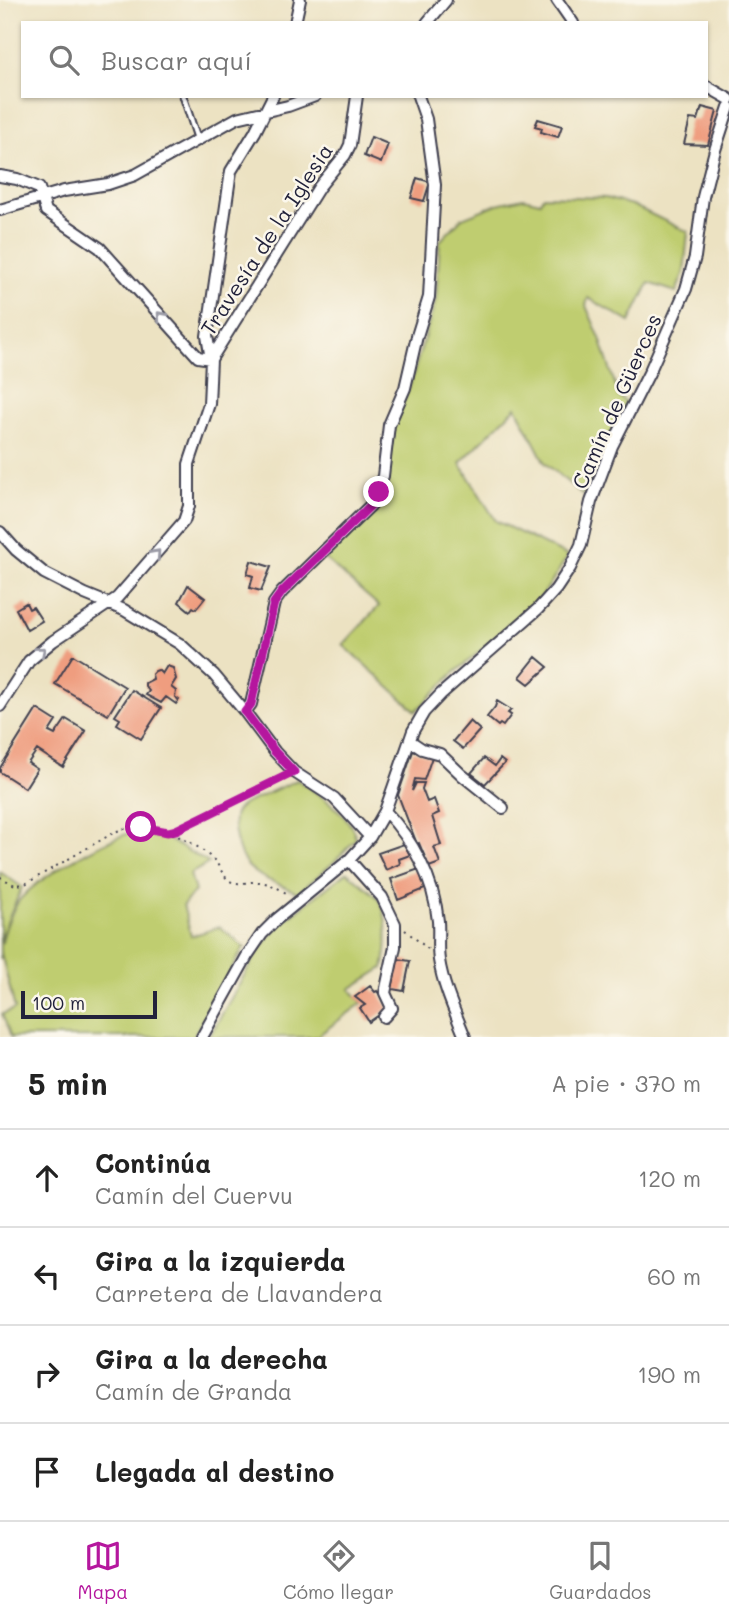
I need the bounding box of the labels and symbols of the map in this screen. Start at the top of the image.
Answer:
street label: Travesía de la Iglesia [194,138,338,340]
street label: Camín de Güerces [565,309,667,493]
one-way arrow [157,311,169,324]
route end [363,476,394,507]
one-way arrow [148,549,161,562]
one-way arrow [32,647,45,659]
route start [125,811,156,842]
scale bar [21,988,158,1020]

